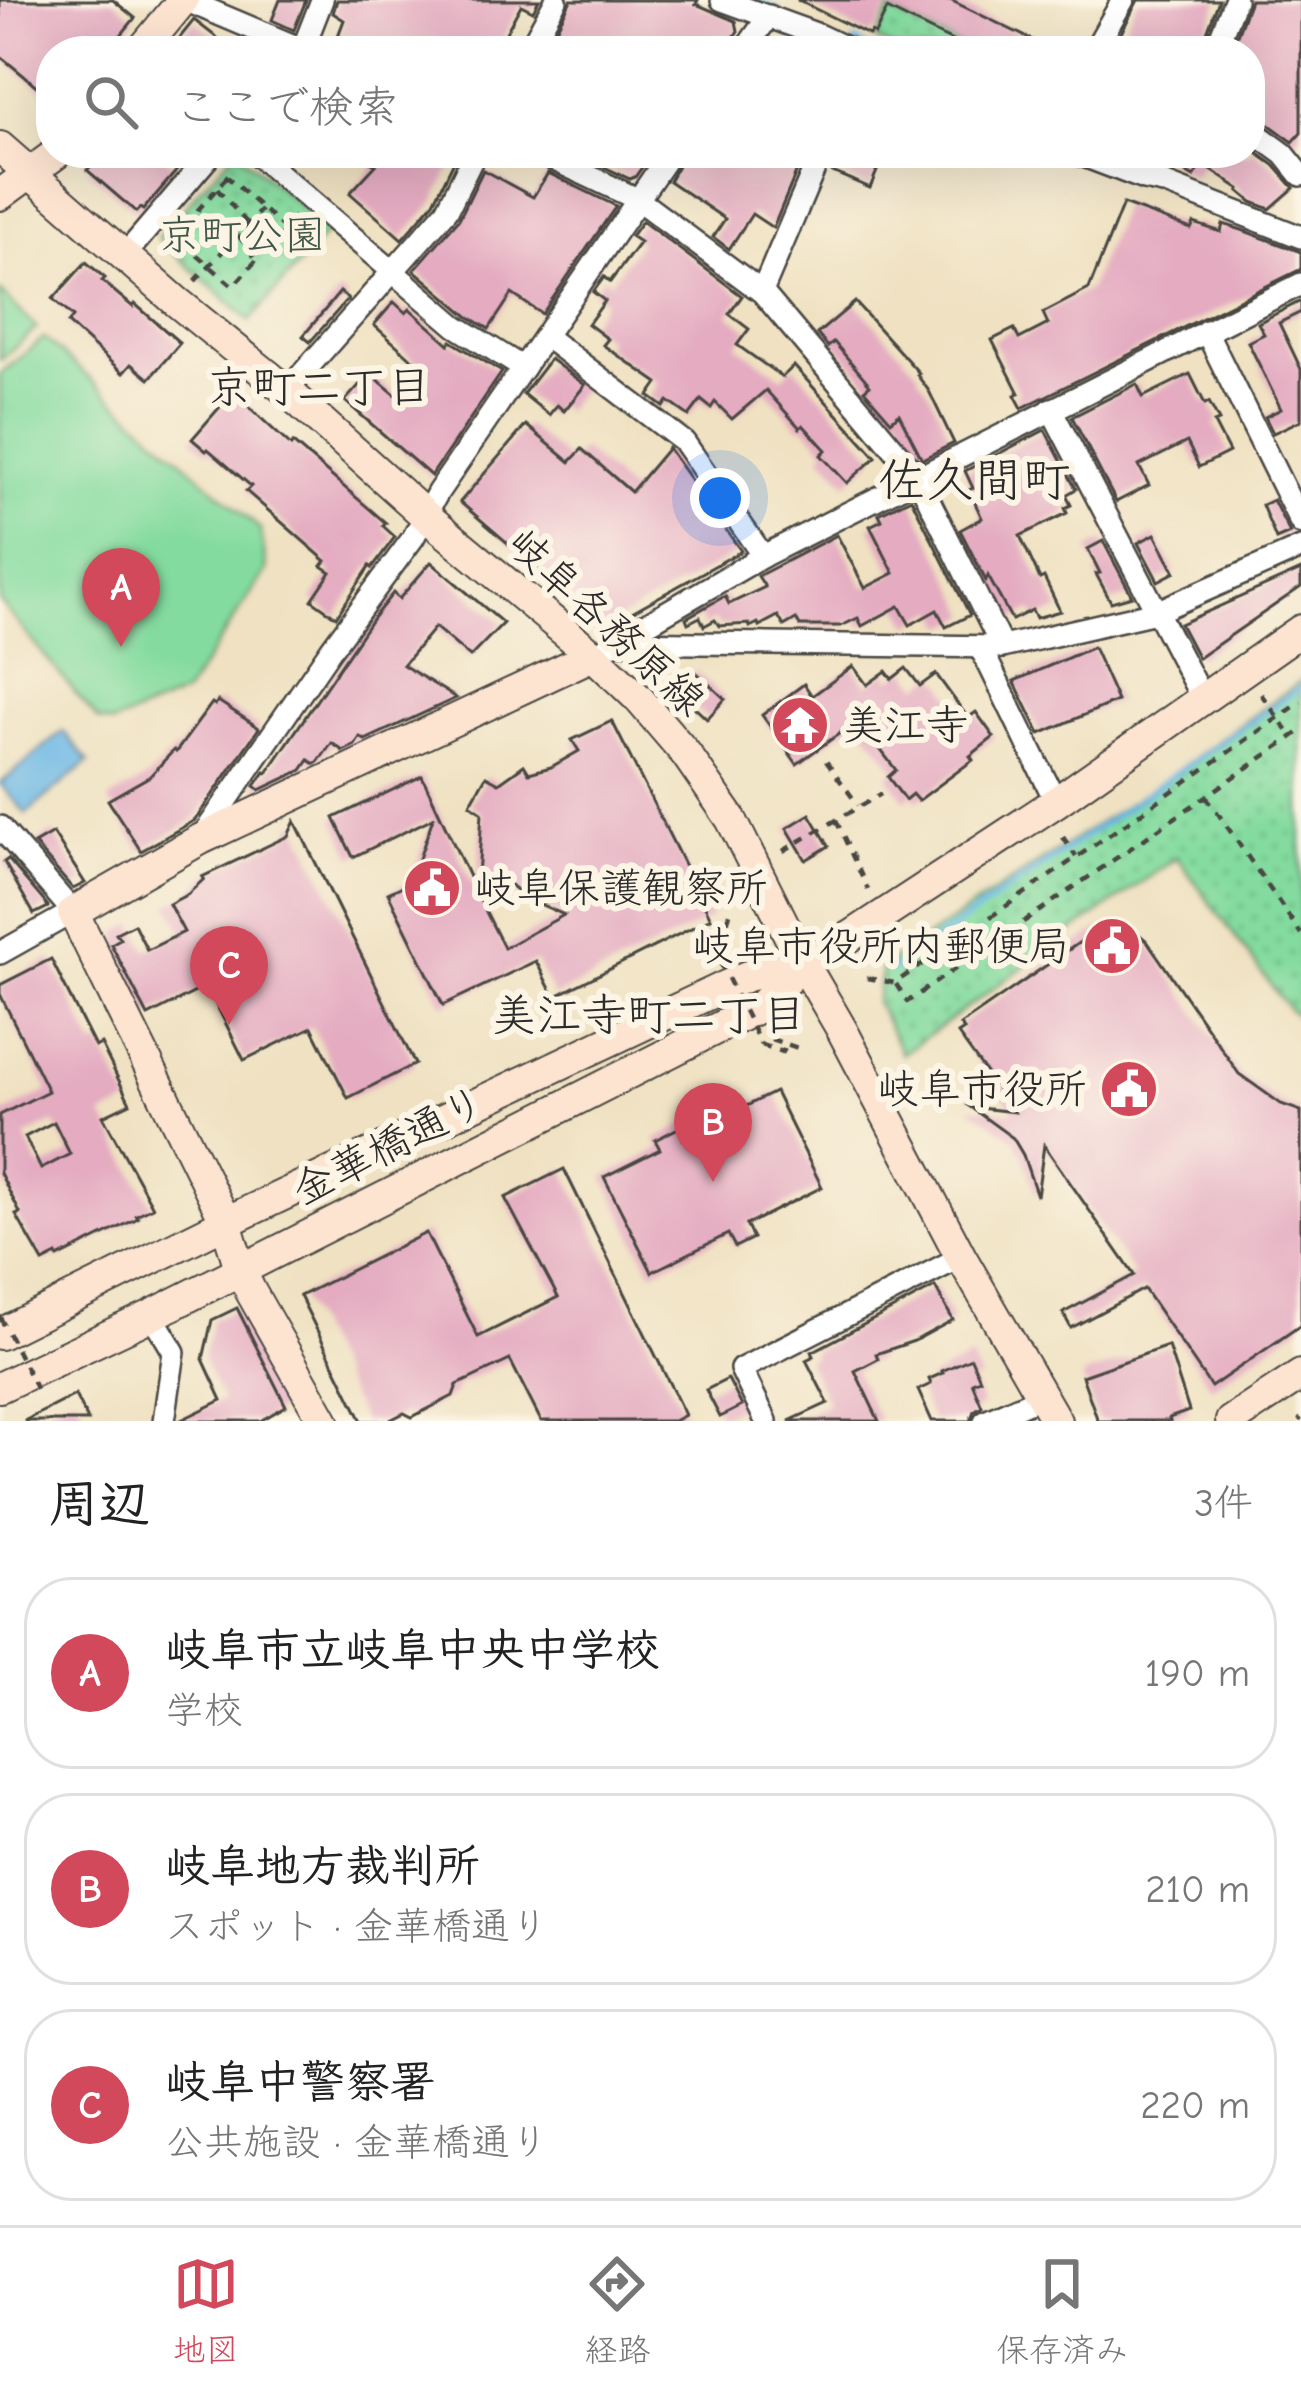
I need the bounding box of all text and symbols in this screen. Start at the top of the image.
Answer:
search box [36,36,1265,168]
icon: search [78,69,144,135]
text: ここで検索 [174,81,399,133]
park label: 京町公園 [158,211,326,260]
district label: 京町二丁目 [206,361,432,413]
district label: 佐久間町 [878,453,1070,508]
your location [690,468,750,528]
street label: 岐阜各務原線 [497,518,715,726]
pin: A [82,548,160,647]
temple icon: 美江寺 [769,694,831,756]
place label: 美江寺 [842,701,968,750]
public building icon: 岐阜保護観察所 [401,857,463,919]
place label: 岐阜保護観察所 [474,864,768,913]
public building icon: 岐阜市役所内郵便局 [1081,915,1143,977]
place label: 岐阜市役所内郵便局 [692,922,1070,971]
pin: C [190,926,268,1025]
district label: 美江寺町二丁目 [491,989,807,1041]
public building icon: 岐阜市役所 [1098,1058,1160,1120]
place label: 岐阜市役所 [877,1065,1087,1114]
street label: 金華橋通り [284,1076,494,1216]
pin: B [674,1083,752,1182]
text: 周辺 [48,1475,150,1534]
text: 3件 [1194,1481,1253,1526]
text: 岐阜市立岐阜中央中学校 [165,1624,660,1676]
text: A [79,1651,101,1696]
text: 190 m [1145,1651,1250,1696]
text: 学校 [165,1688,243,1733]
text: 岐阜地方裁判所 [165,1840,480,1892]
text: B [78,1867,102,1912]
text: 210 m [1145,1867,1250,1912]
text: スポット · 金華橋通り [165,1904,549,1949]
text: 岐阜中警察署 [165,2056,435,2108]
text: C [78,2083,102,2128]
text: 220 m [1140,2083,1250,2128]
text: 公共施設 · 金華橋通り [165,2120,549,2165]
tab: 地図 [173,2251,239,2371]
tab: 経路 [584,2251,650,2371]
tab: 保存済み [996,2251,1128,2371]

